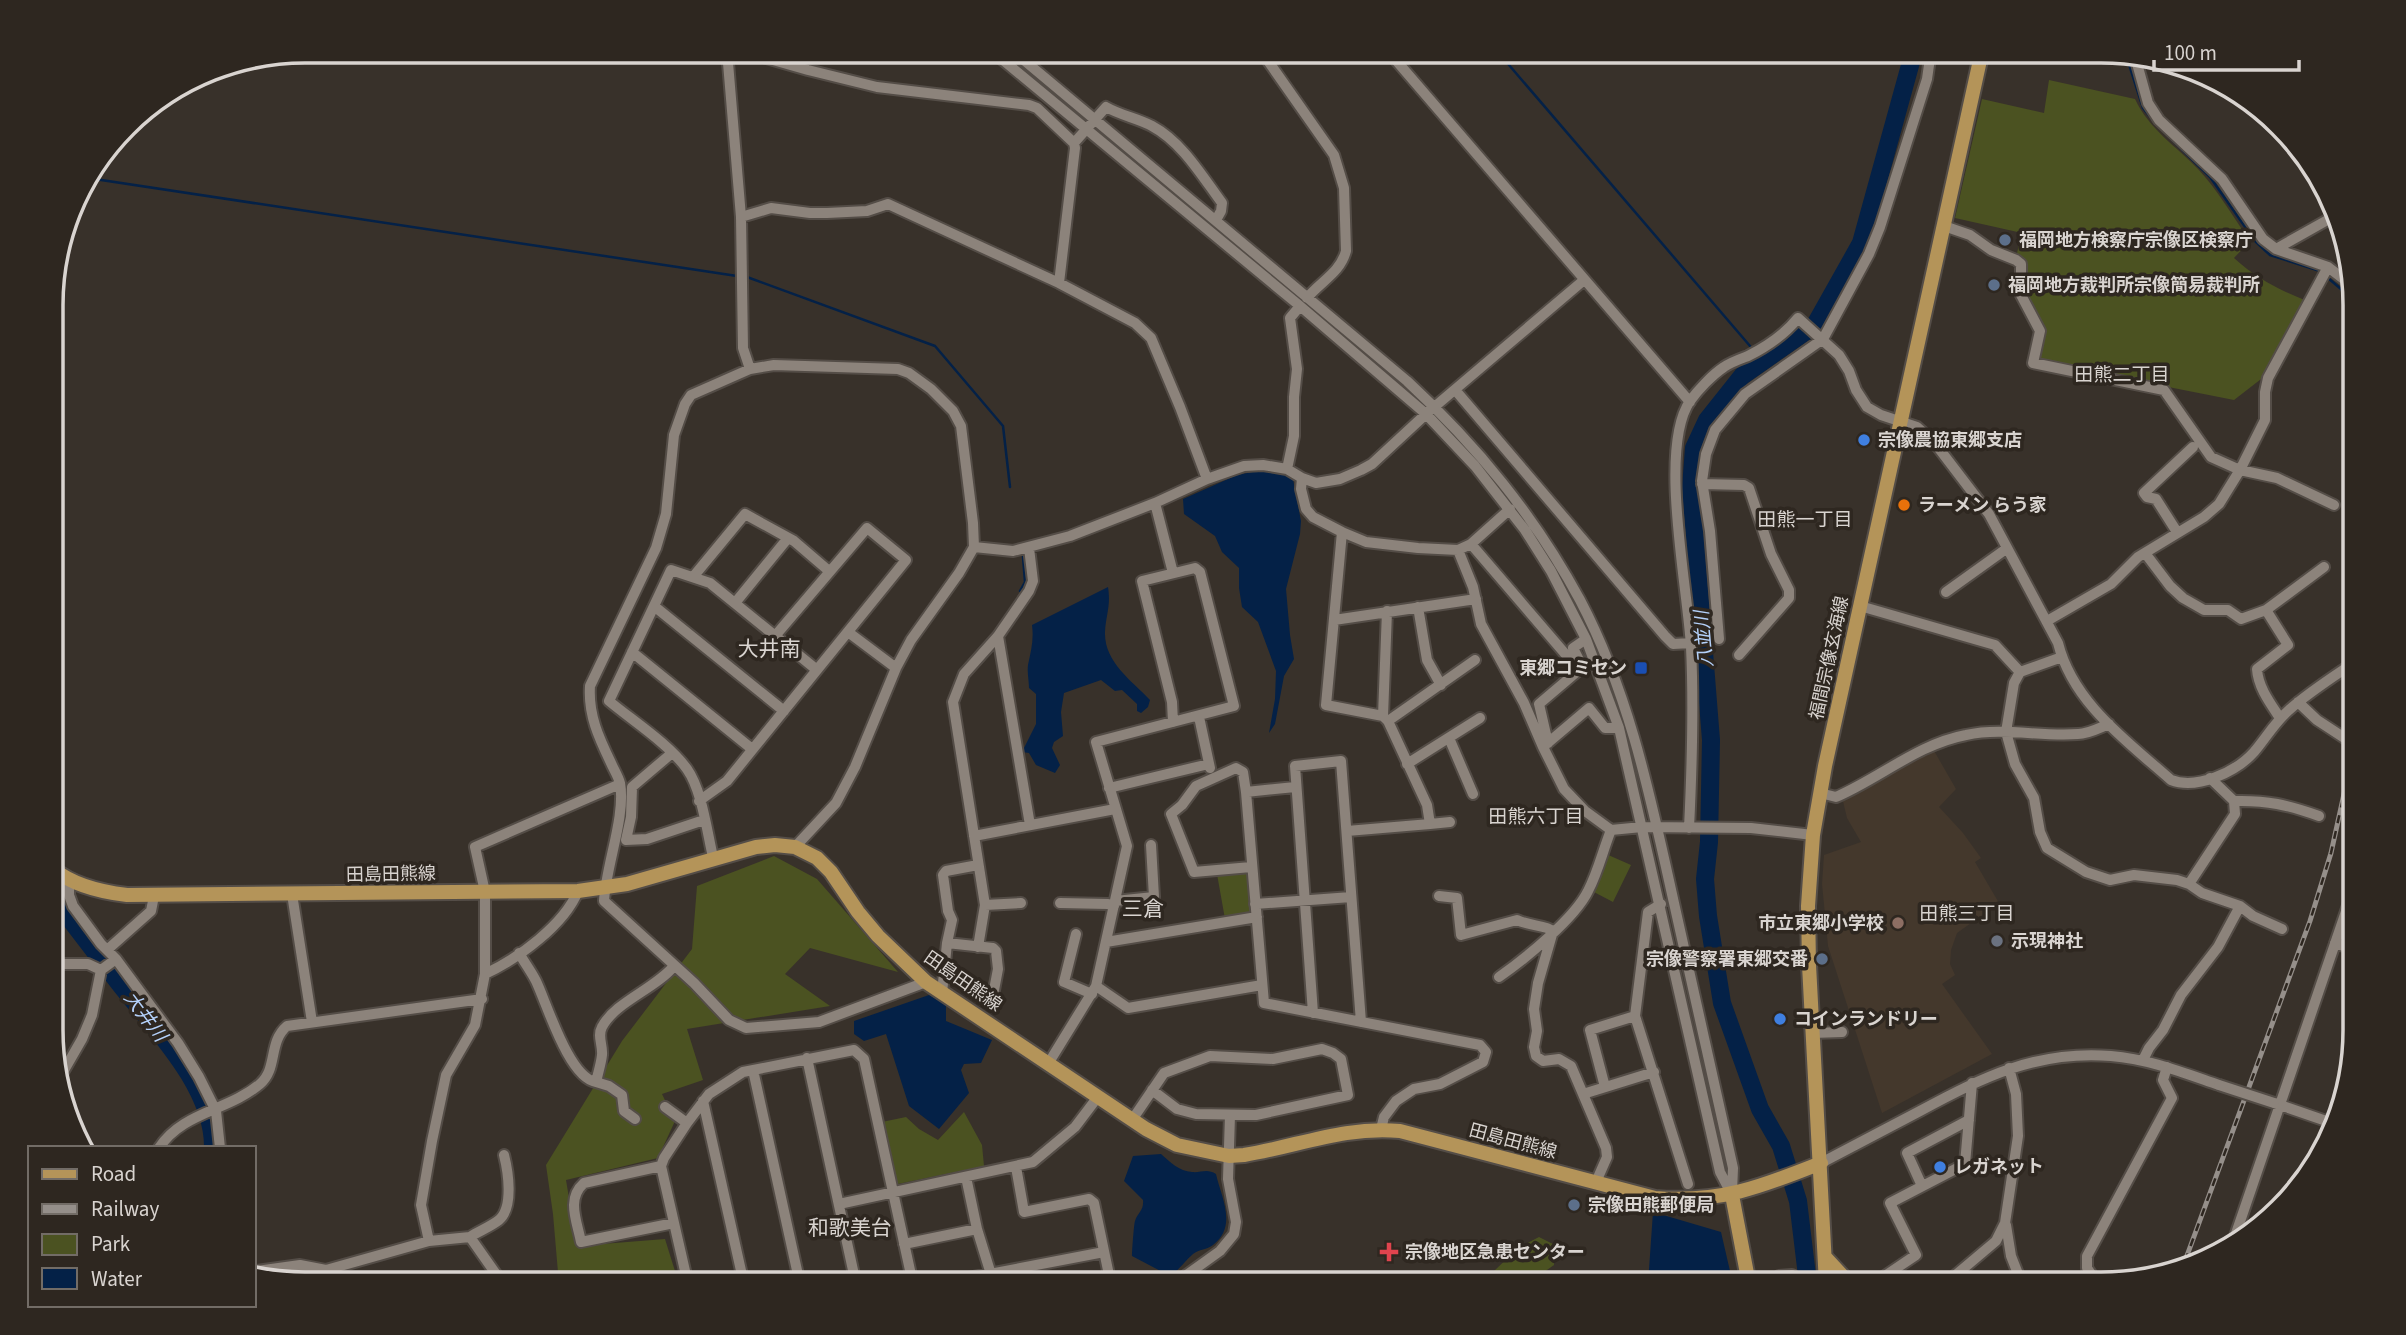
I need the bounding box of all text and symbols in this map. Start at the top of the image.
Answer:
scale bar [2154,28,2299,72]
text: 100 m [2164,38,2217,68]
place label: 福岡地方検察庁宗像区検察庁 [2019,228,2253,253]
marker: 福岡地方検察庁宗像区検察庁 [1997,232,2013,248]
place label: 福岡地方裁判所宗像簡易裁判所 [2008,273,2260,298]
marker: 福岡地方裁判所宗像簡易裁判所 [1986,277,2002,293]
district label: 田熊二丁目 [2074,362,2170,389]
place label: 宗像農協東郷支店 [1878,428,2022,453]
marker: 宗像農協東郷支店 [1856,432,1872,448]
place label: ラーメン らう家 [1918,493,2047,518]
marker: ラーメン らう家 [1896,497,1912,513]
district label: 田熊一丁目 [1757,507,1853,534]
street label: 福間宗像玄海線 [1804,594,1855,722]
water label: 八並川 [1688,607,1720,668]
district label: 大井南 [738,634,801,664]
place label: 東郷コミセン [1519,656,1627,681]
marker: 東郷コミセン [1633,660,1649,676]
district label: 田熊六丁目 [1488,804,1584,831]
street label: 田島田熊線 [346,861,436,888]
district label: 三倉 [1122,894,1164,924]
district label: 田熊三丁目 [1919,901,2015,928]
place label: 市立東郷小学校 [1758,911,1884,936]
marker: 市立東郷小学校 [1890,915,1906,931]
place label: 示現神社 [2011,929,2083,954]
marker: 示現神社 [1989,933,2005,949]
street label: 田島田熊線 [919,945,1007,1017]
place label: 宗像警察署東郷交番 [1646,947,1808,972]
marker: 宗像警察署東郷交番 [1814,951,1830,967]
water label: 大井川 [117,986,174,1049]
place label: コインランドリー [1794,1007,1938,1032]
marker: コインランドリー [1772,1011,1788,1027]
street label: 田島田熊線 [1466,1118,1560,1165]
legend [28,1146,256,1307]
place label: レガネット [1954,1155,2044,1180]
text: Road [91,1159,136,1189]
marker: レガネット [1932,1159,1948,1175]
place label: 宗像田熊郵便局 [1588,1193,1714,1218]
text: Railway [91,1194,159,1224]
marker: 宗像田熊郵便局 [1566,1197,1582,1213]
district label: 和歌美台 [808,1213,892,1243]
text: Park [91,1229,131,1259]
place label: 宗像地区急患センター [1405,1240,1585,1265]
marker: 宗像地区急患センター [1379,1242,1399,1262]
text: Water [91,1264,143,1294]

